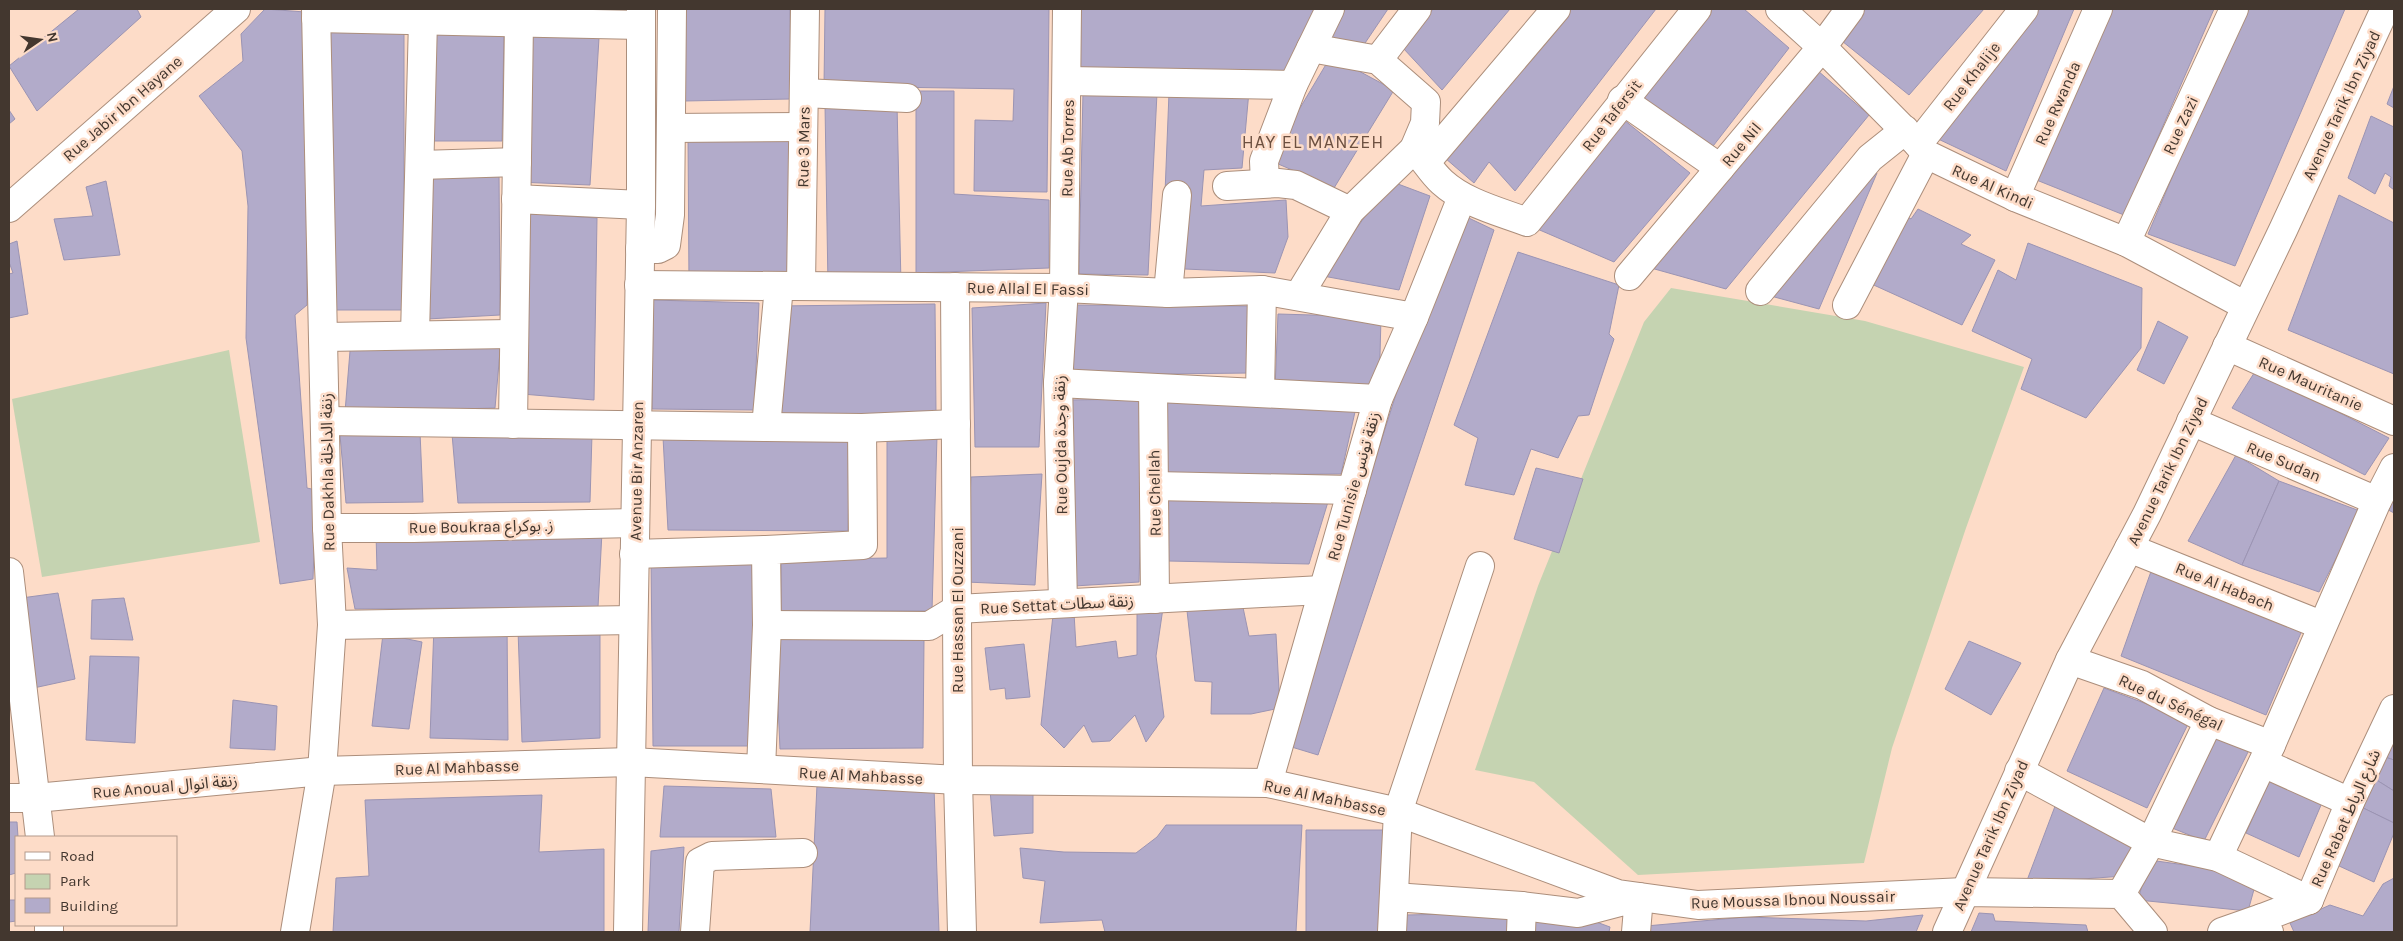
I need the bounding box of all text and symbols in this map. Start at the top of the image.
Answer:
north arrow [15,15,65,65]
street label: Avenue Tarik Ibn Ziyad [2298,27,2384,183]
text: N [43,30,62,44]
street label: Rue Khalije [1939,38,2004,115]
street label: Rue Jabir Ibn Hayane [59,51,186,165]
street label: Rue Rwanda [2031,58,2084,148]
street label: Rue Tafersit [1578,76,1645,155]
street label: Rue Zazi [2159,93,2202,157]
street label: Rue Ab Torres [1057,99,1078,197]
street label: Rue 3 Mars [793,106,814,188]
street label: Rue Nil [1717,118,1765,170]
district label: HAY EL MANZEH [1242,131,1384,153]
street label: Rue Al Kindi [1949,160,2037,213]
street label: Rue Allal El Fassi [967,278,1089,299]
street label: Rue Mauritanie [2256,352,2366,415]
street label: Rue Oujda زنقة وجدة [1050,375,1071,515]
street label: Rue Dakhla زنقة الداخلة [317,393,338,551]
street label: Avenue Tarik Ibn Ziyad [2123,394,2212,548]
street label: Avenue Bir Anzaren [626,401,647,541]
street label: Rue Tunisie زنقة تونس [1323,410,1384,563]
street label: Rue Sudan [2244,437,2324,486]
street label: Rue Chellah [1144,450,1165,536]
street label: Rue Boukraa ز. بوكراع [408,516,554,540]
street label: Rue Hassan El Ouzzani [948,527,967,693]
street label: Rue Al Habach [2173,558,2277,615]
street label: Rue Settat زنقة سطات [980,591,1134,618]
street label: Rue du Sénégal [2116,670,2226,735]
street label: Rue Rabat شارع الرباط [2307,746,2387,891]
street label: Rue Al Mahbasse [395,756,519,779]
street label: Avenue Tarik Ibn Ziyad [1949,757,2032,913]
street label: Rue Al Mahbasse [798,763,924,788]
street label: Rue Anoual زنقة انوال [92,771,239,803]
street label: Rue Al Mahbasse [1262,775,1388,820]
legend [15,836,178,926]
text: Road [60,847,95,865]
text: Park [60,872,90,890]
street label: Rue Moussa Ibnou Noussair [1691,886,1896,913]
text: Building [60,897,118,915]

